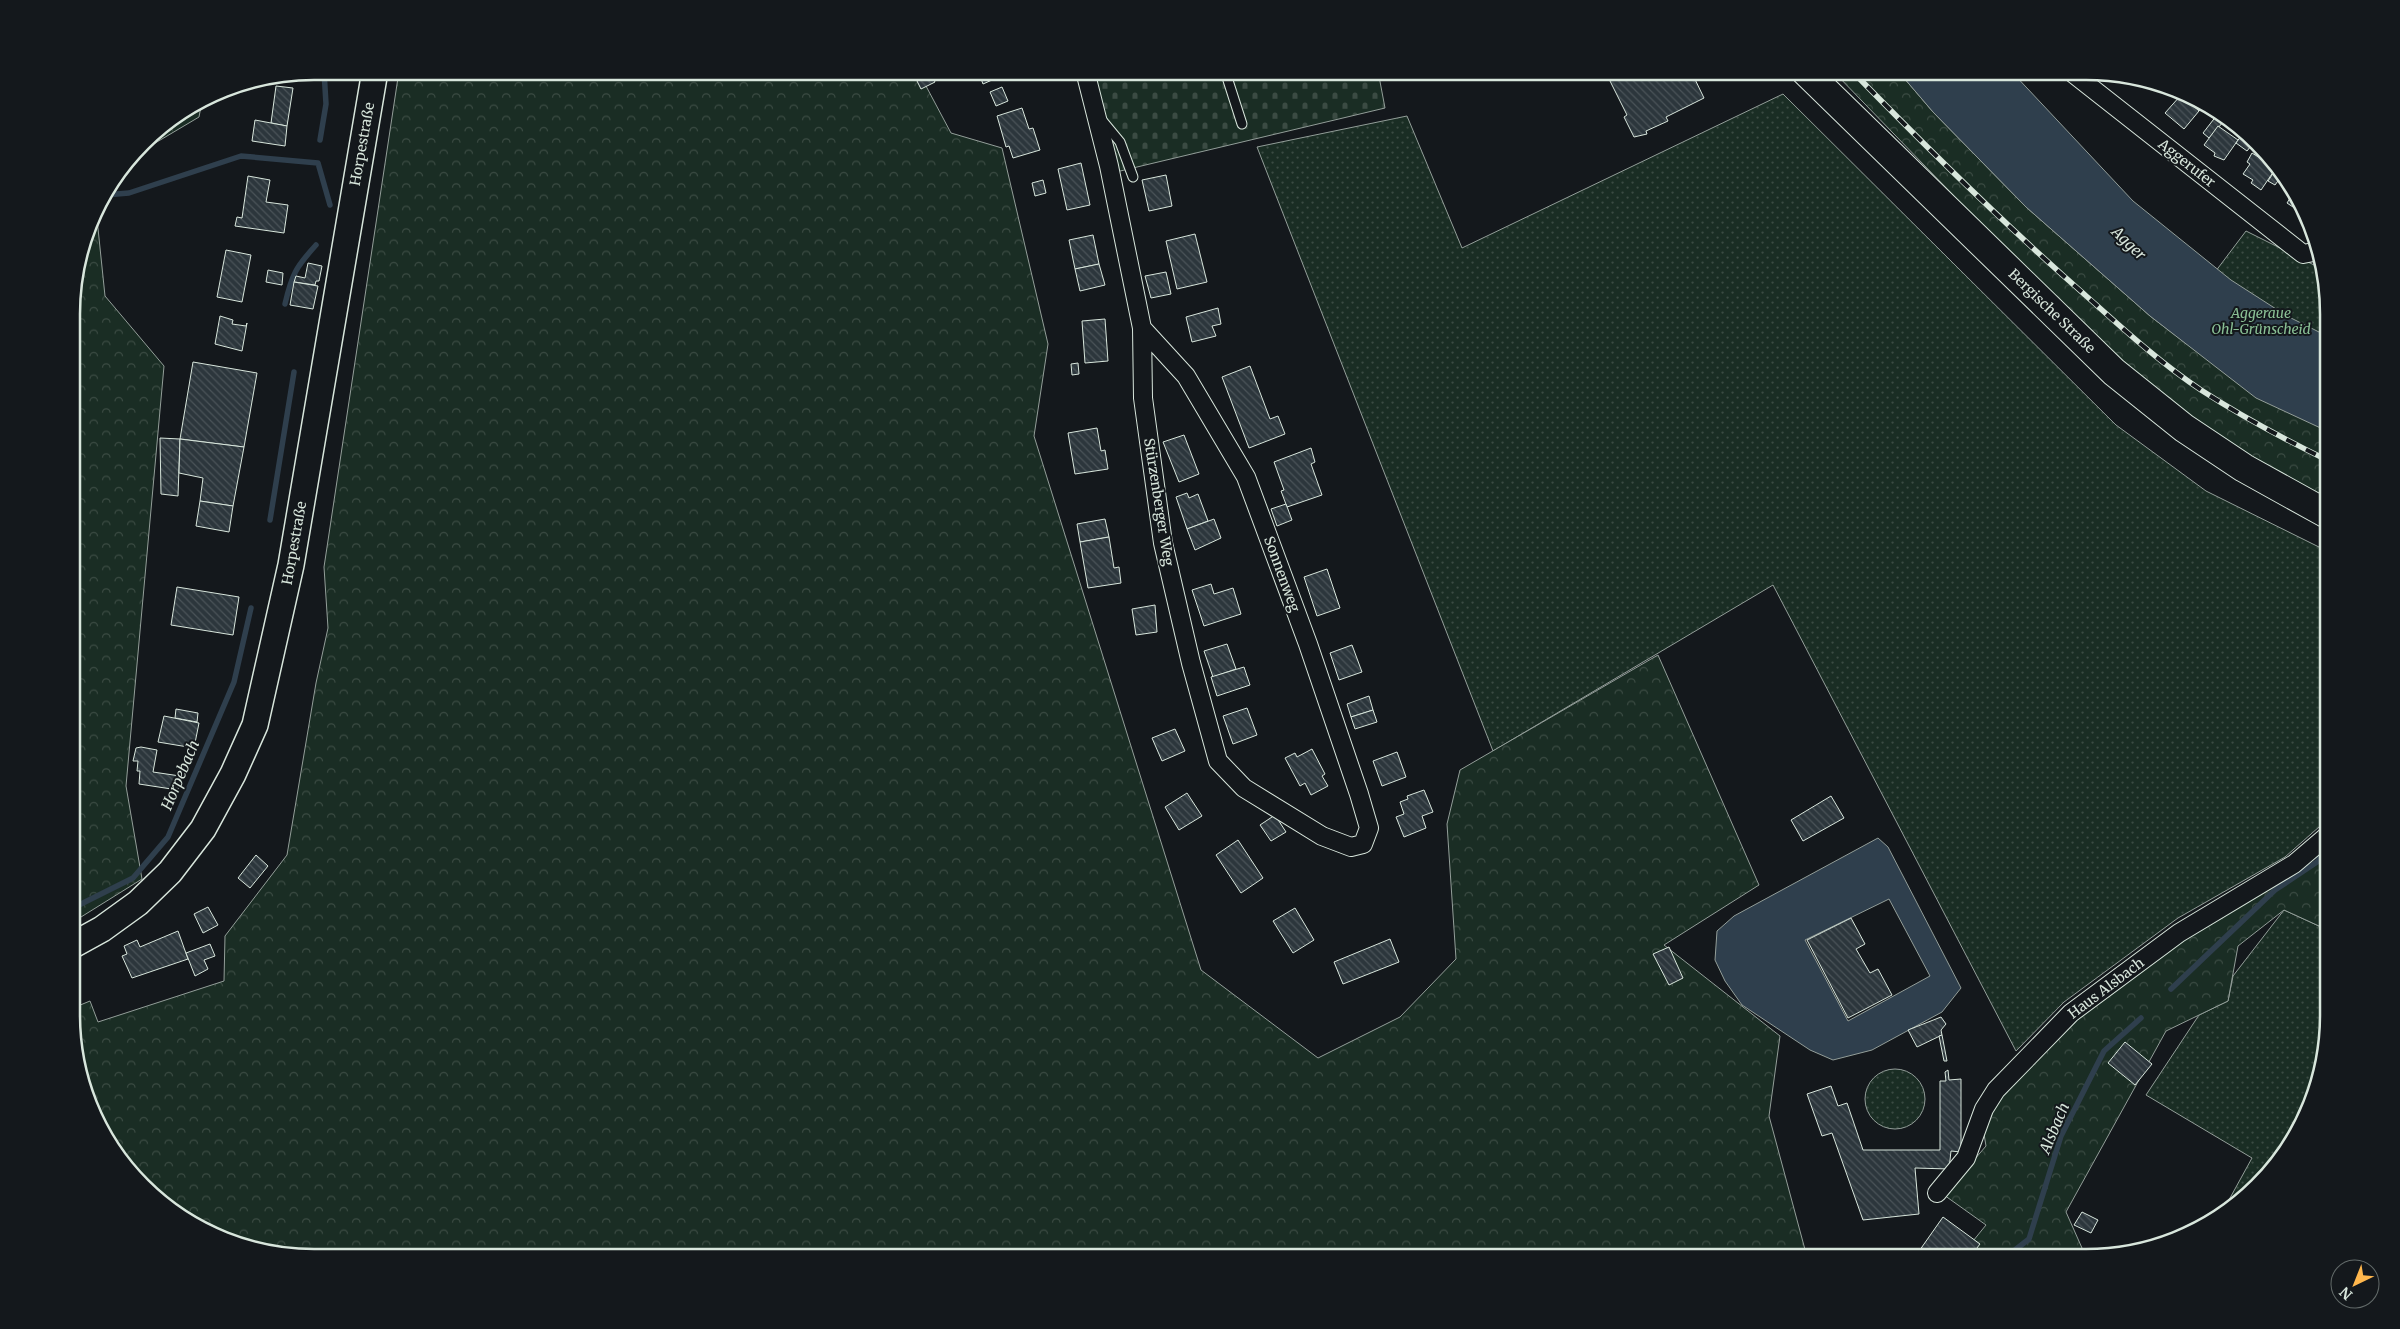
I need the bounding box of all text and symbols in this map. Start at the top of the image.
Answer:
street label: Horpestraße [346,101,378,187]
street label: Aggerufer [2154,134,2219,191]
water label: Agger [2107,222,2151,264]
street label: Bergische Straße [2005,265,2099,357]
park label: Aggeraue Ohl-Grünscheid [2211,304,2311,338]
street label: Stürzenberger Weg [1140,437,1178,568]
street label: Horpestraße [278,500,310,586]
street label: Sonnenweg [1260,534,1304,615]
water label: Horpebach [156,737,203,814]
street label: Haus Alsbach [2064,953,2148,1023]
water label: Alsbach [2034,1100,2073,1157]
north arrow [2330,1259,2380,1309]
text: N [2336,1283,2356,1304]

